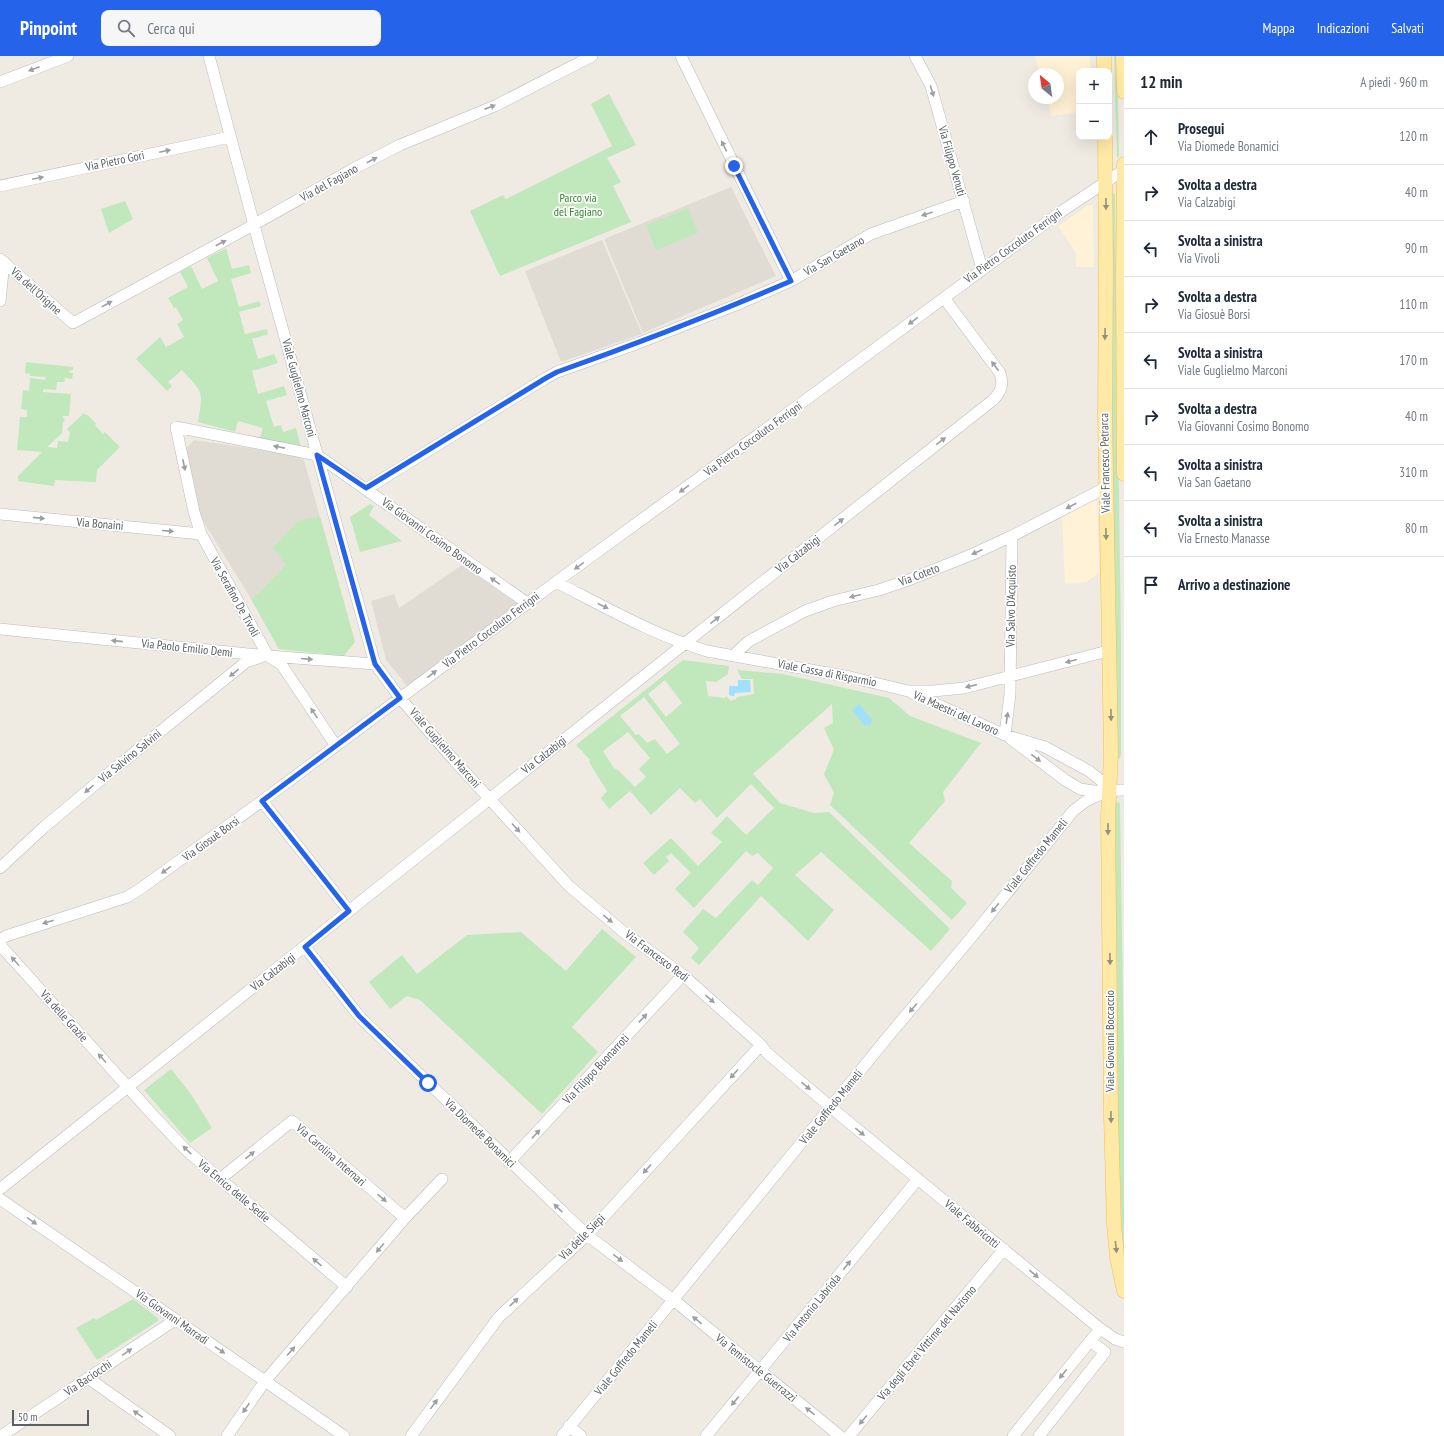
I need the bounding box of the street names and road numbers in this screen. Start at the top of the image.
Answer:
street label: Via Filippo Venuti [935,123,970,198]
street label: Via Pietro Gori [83,147,146,174]
street label: Via del Fagiano [296,161,360,205]
street label: Via Pietro Coccoluto Ferrigni [960,205,1065,287]
street label: Via San Gaetano [800,232,867,279]
street label: Via dell'Origine [7,263,65,317]
street label: Viale Guglielmo Marconi [279,336,320,439]
street label: Via Pietro Coccoluto Ferrigni [700,398,805,480]
street label: Viale Francesco Petrarca [1096,413,1113,514]
street label: Via Giovanni Cosimo Bonomo [378,493,486,577]
street label: Via Bonaini [75,514,124,533]
street label: Via Calzabigi [771,531,823,576]
street label: Via Serafino De Tivoli [207,553,263,639]
street label: Via Coteto [895,560,941,589]
street label: Via Salvo D'Acquisto [1002,565,1019,648]
street label: Via Pietro Coccoluto Ferrigni [438,588,542,672]
street label: Via Paolo Emilio Demi [140,635,233,660]
street label: Viale Cassa di Risparmio [775,655,878,689]
street label: Via Maestri del Lavoro [910,687,1001,738]
street label: Viale Guglielmo Marconi [406,704,484,791]
street label: Via Salvino Salvini [95,726,164,786]
street label: Via Calzabigi [517,732,569,777]
street label: Via Giosuè Borsi [178,813,242,865]
street label: Viale Goffredo Mameli [1000,815,1070,897]
street label: Via Francesco Redi [621,926,692,985]
street label: Via Calzabigi [246,949,298,994]
street label: Via delle Grazie [37,986,92,1045]
street label: Viale Giovanni Boccaccio [1102,990,1117,1093]
street label: Via Filippo Buonarroti [559,1030,632,1108]
street label: Viale Goffredo Mameli [795,1066,865,1148]
street label: Via Diomede Bonamici [441,1094,519,1170]
street label: Via Carolina Internari [293,1120,369,1189]
street label: Via Enrico delle Sedie [194,1155,274,1225]
street label: Viale Fabbricotti [941,1195,1003,1251]
street label: Via delle Siepi [555,1210,608,1264]
street label: Via Antonio Labriola [779,1270,844,1346]
street label: Via degli Ebrei Vittime del Nazismo [873,1282,979,1404]
street label: Via Giovanni Marradi [132,1285,212,1347]
street label: Viale Goffredo Mameli [590,1317,660,1399]
street label: Via Temistocle Guerrazzi [712,1330,800,1405]
street label: Via Baciocchi [60,1356,114,1400]

